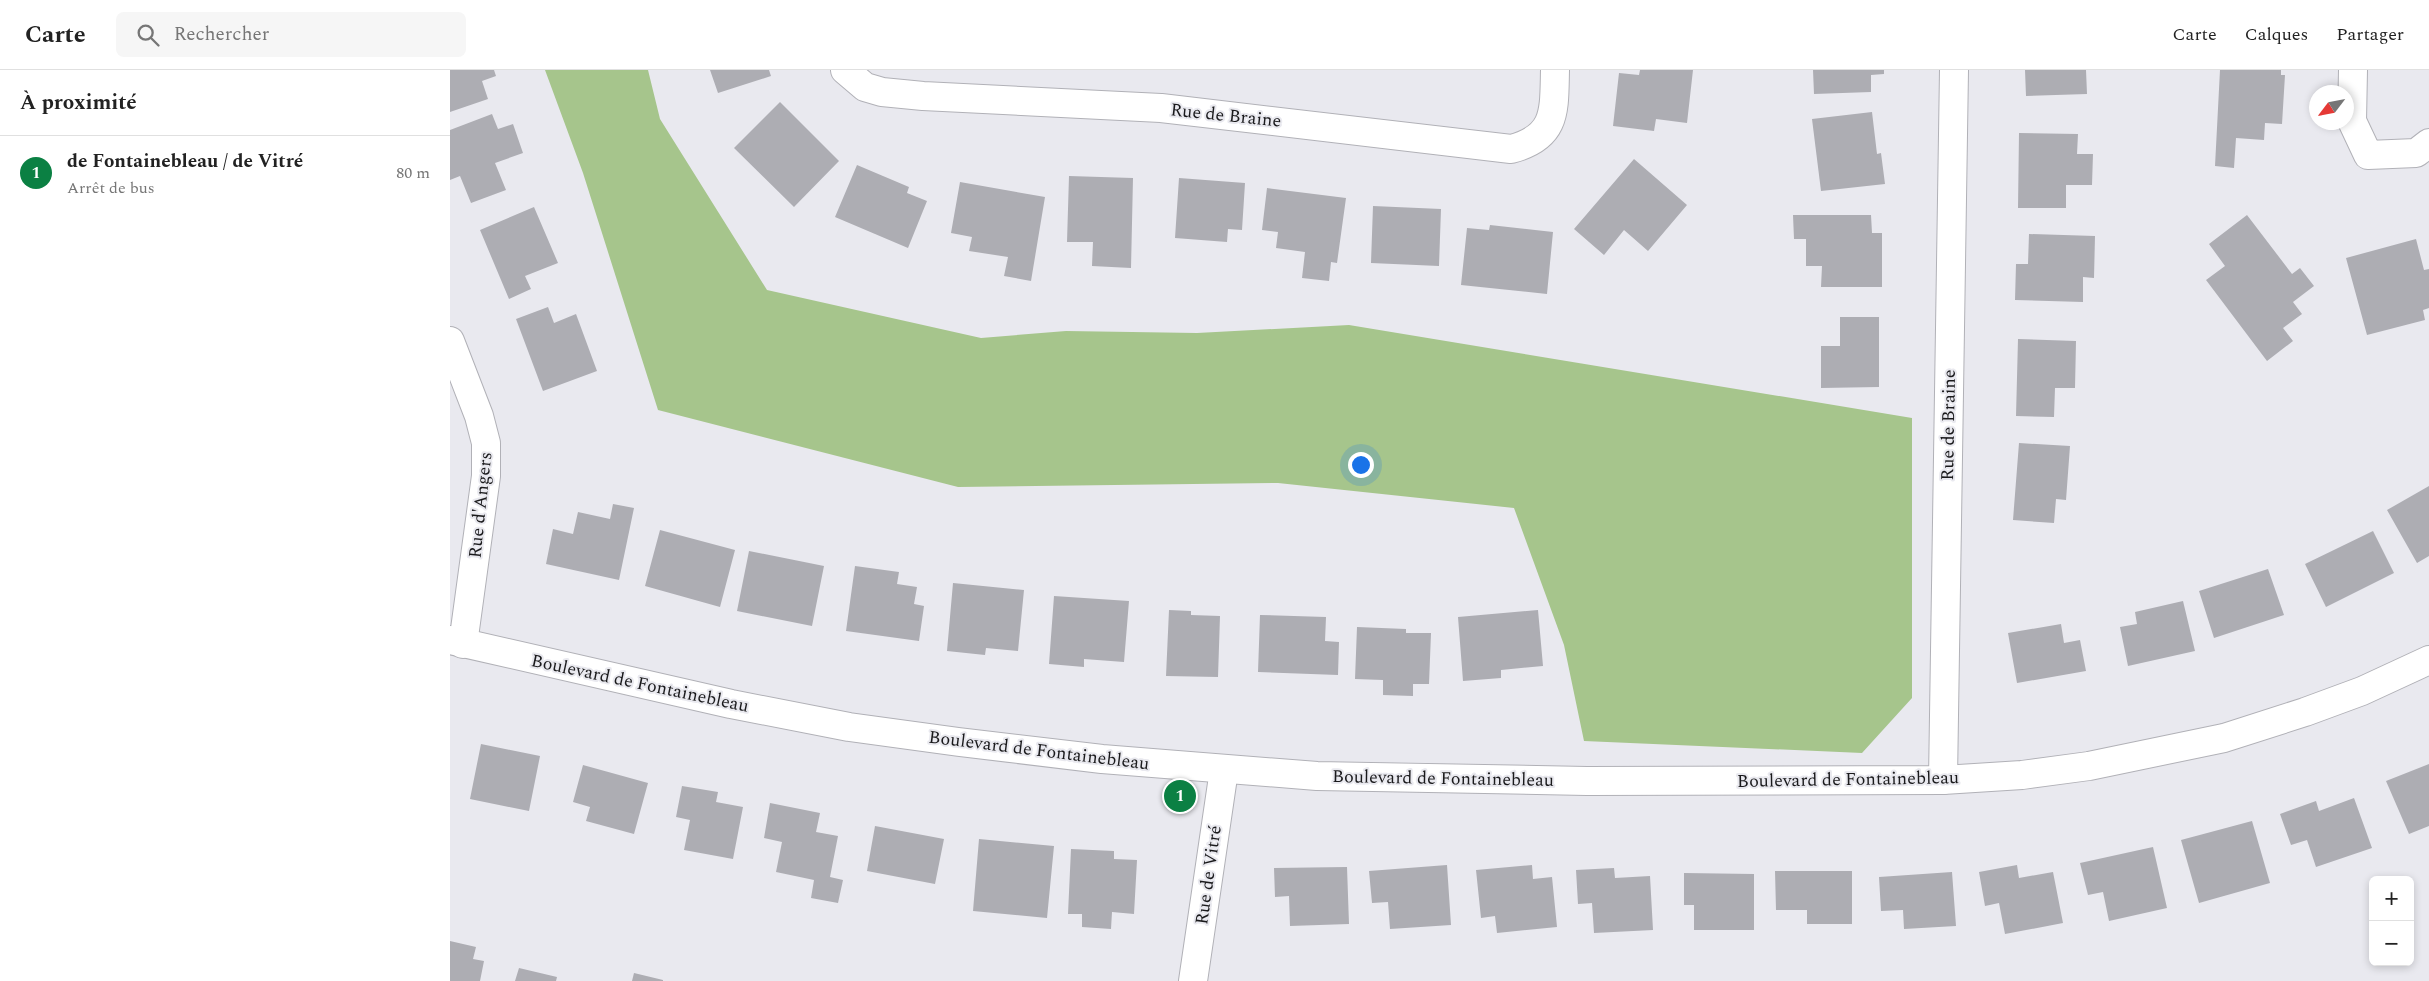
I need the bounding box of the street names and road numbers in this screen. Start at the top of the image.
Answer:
street label: Rue de Braine [1169,96,1283,135]
street label: Rue de Braine [1934,369,1963,481]
street label: Rue d'Angers [461,450,500,560]
street label: Boulevard de Fontainebleau [528,647,751,720]
street label: Boulevard de Fontainebleau [927,724,1151,777]
street label: Boulevard de Fontainebleau [1332,763,1554,794]
street label: Boulevard de Fontainebleau [1737,764,1959,795]
street label: Rue de Vitré [1188,823,1229,926]

